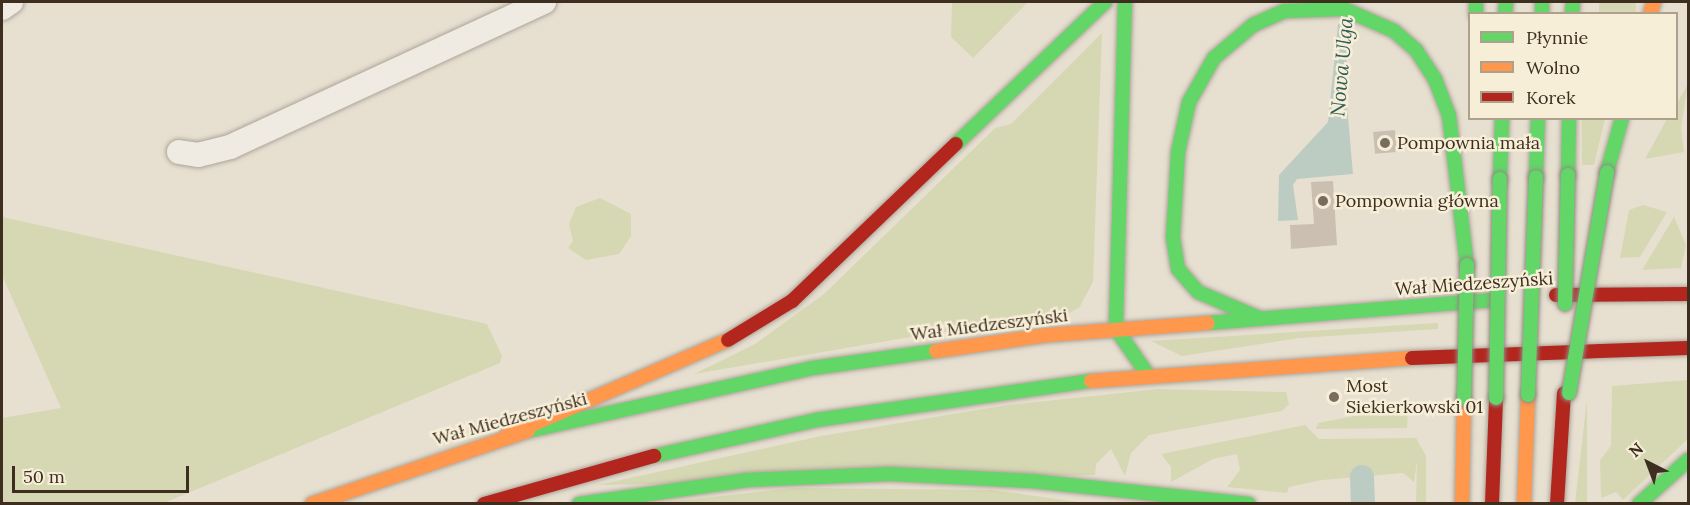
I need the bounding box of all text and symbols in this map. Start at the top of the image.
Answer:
legend [1468,12,1678,120]
water label: Nowa Ulga [1325,16,1357,118]
text: Płynnie [1526,26,1588,49]
text: Wolno [1526,56,1580,79]
text: Korek [1526,86,1576,109]
place label: Pompownia mała [1397,132,1540,154]
marker: Pompownia mała [1378,136,1392,150]
place label: Pompownia główna [1335,190,1499,212]
marker: Pompownia główna [1316,194,1330,208]
street label: Wał Miedzeszyński [1394,268,1554,300]
street label: Wał Miedzeszyński [909,305,1069,345]
place label: Most Siekierkowski 01 [1346,376,1483,418]
street label: Wał Miedzeszyński [431,388,589,450]
marker: Most Siekierkowski 01 [1327,390,1341,404]
north arrow [1618,433,1678,493]
text: N [1625,438,1647,461]
scale bar [15,454,192,492]
text: 50 m [23,465,65,488]

